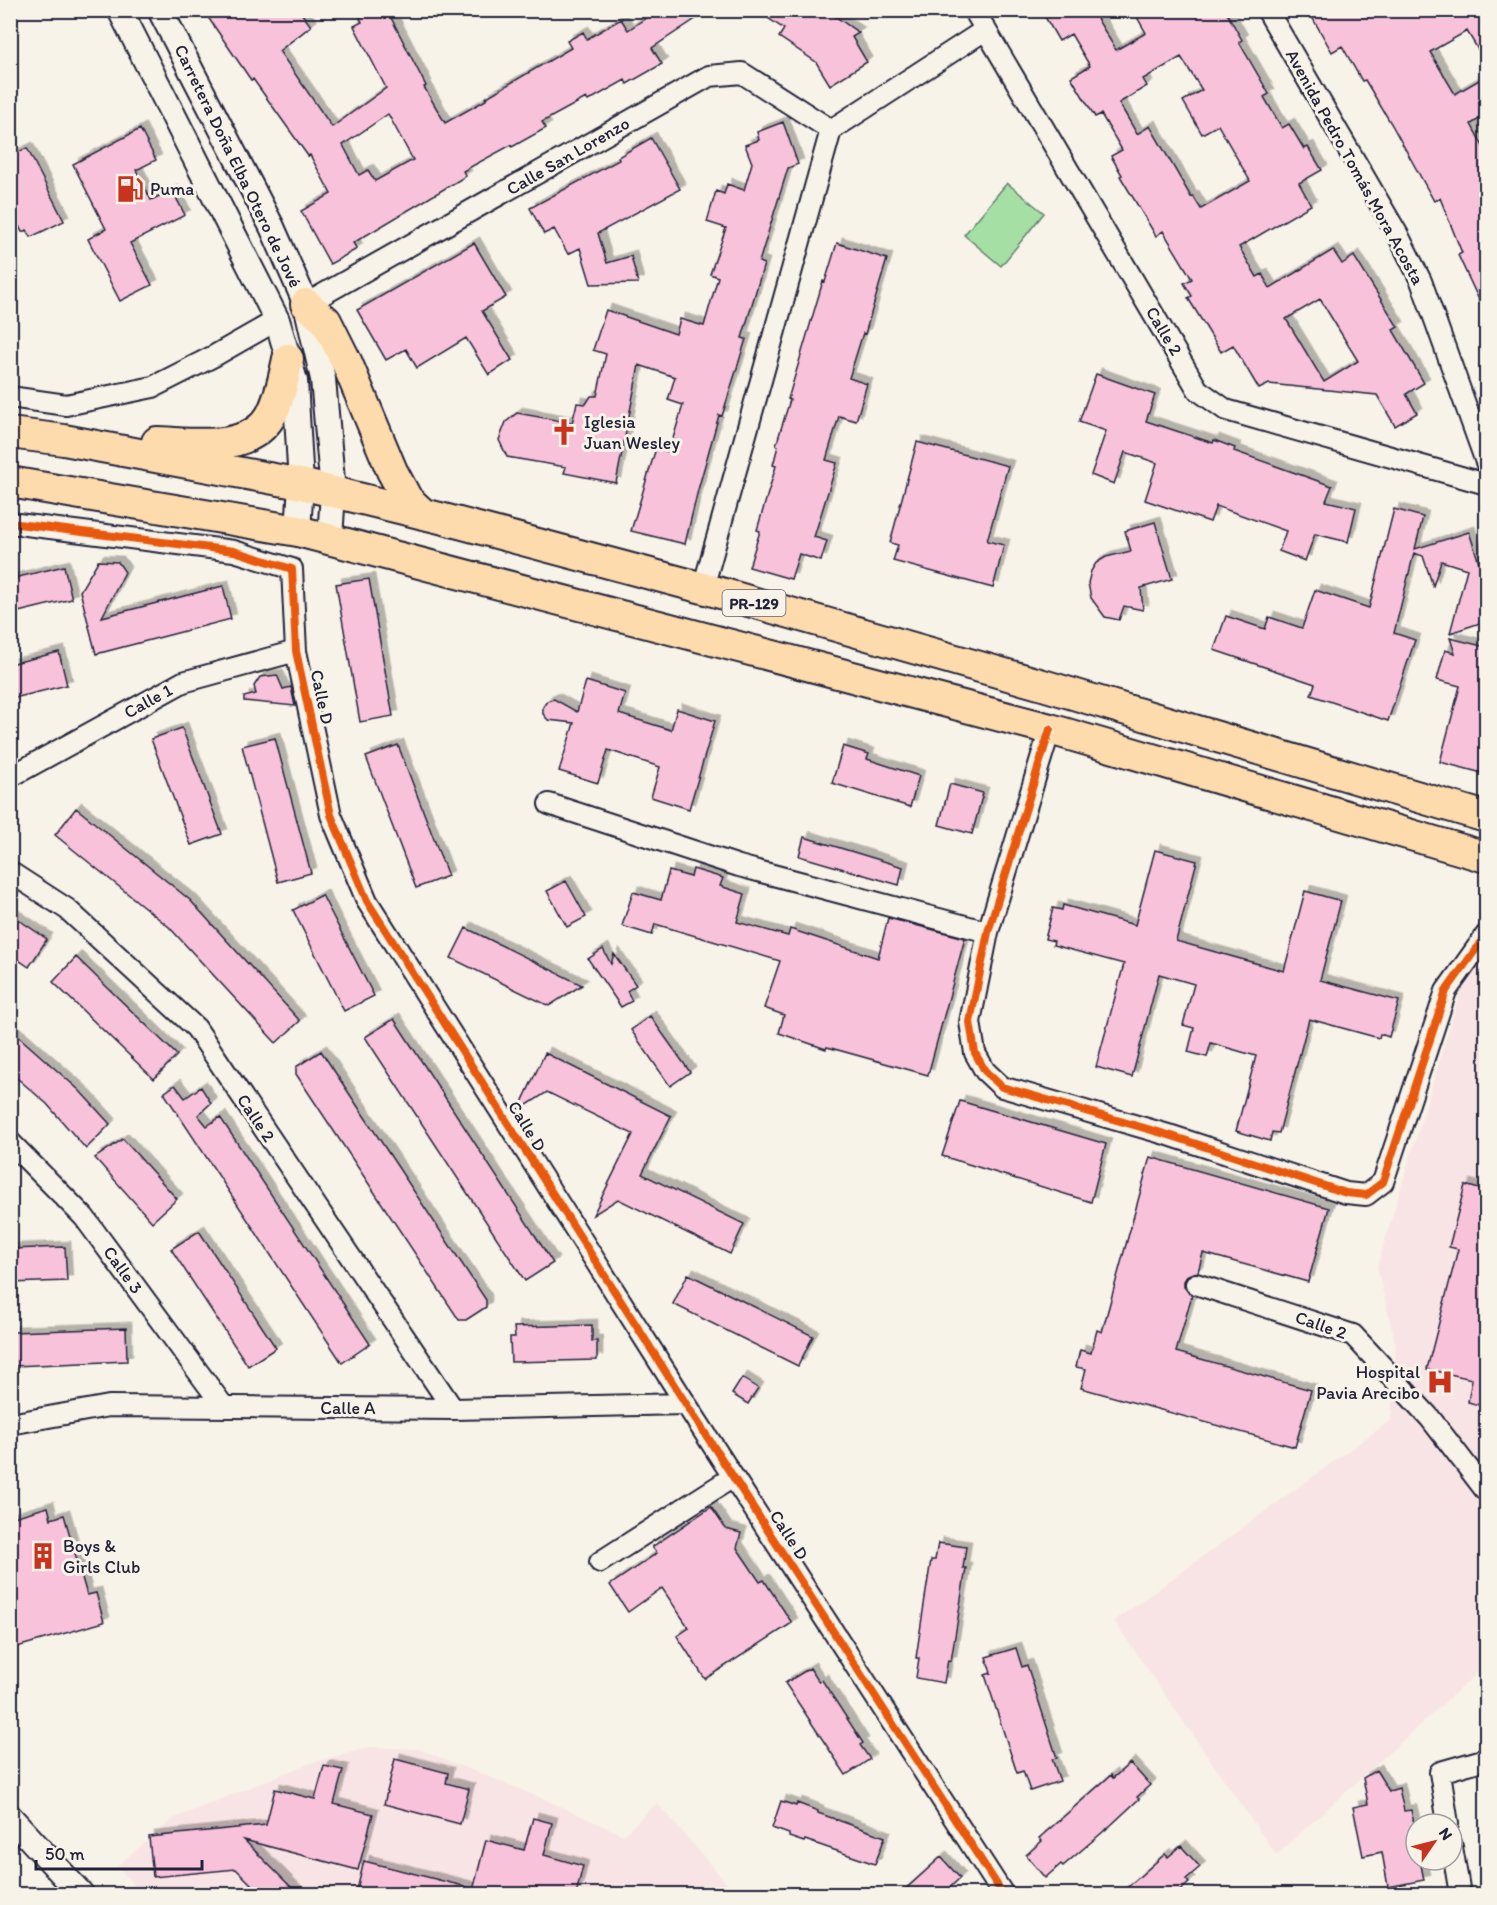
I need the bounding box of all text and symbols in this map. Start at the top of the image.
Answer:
street label: Carretera Doña Elba Otero de Jové [169,41,307,291]
street label: Avenida Pedro Tomás Mora Acosta [1281,45,1429,289]
street label: Calle San Lorenzo [503,112,633,200]
fuel station icon: Puma [115,174,145,204]
place label: Puma [150,178,194,200]
street label: Calle 2 [1141,303,1187,360]
place label: Iglesia Juan Wesley [584,411,680,454]
church icon: Iglesia Juan Wesley [549,417,579,447]
road number: PR-129 [722,590,786,616]
street label: Calle D [306,668,338,726]
street label: Calle 1 [120,679,176,723]
street label: Calle 2 [232,1090,280,1147]
street label: Calle D [503,1097,551,1155]
street label: Calle 3 [98,1242,148,1298]
street label: Calle 2 [1292,1306,1350,1344]
place label: Hospital Pavia Arecibo [1316,1361,1420,1404]
hospital icon: Hospital Pavia Arecibo [1425,1367,1455,1397]
street label: Calle A [320,1397,376,1419]
street label: Calle D [765,1506,813,1564]
place label: Boys & Girls Club [63,1535,140,1578]
building icon: Boys & Girls Club [28,1541,58,1571]
north arrow [1404,1812,1464,1872]
text: N [1435,1824,1457,1844]
scale bar [36,1833,202,1871]
text: 50 m [45,1843,85,1865]

